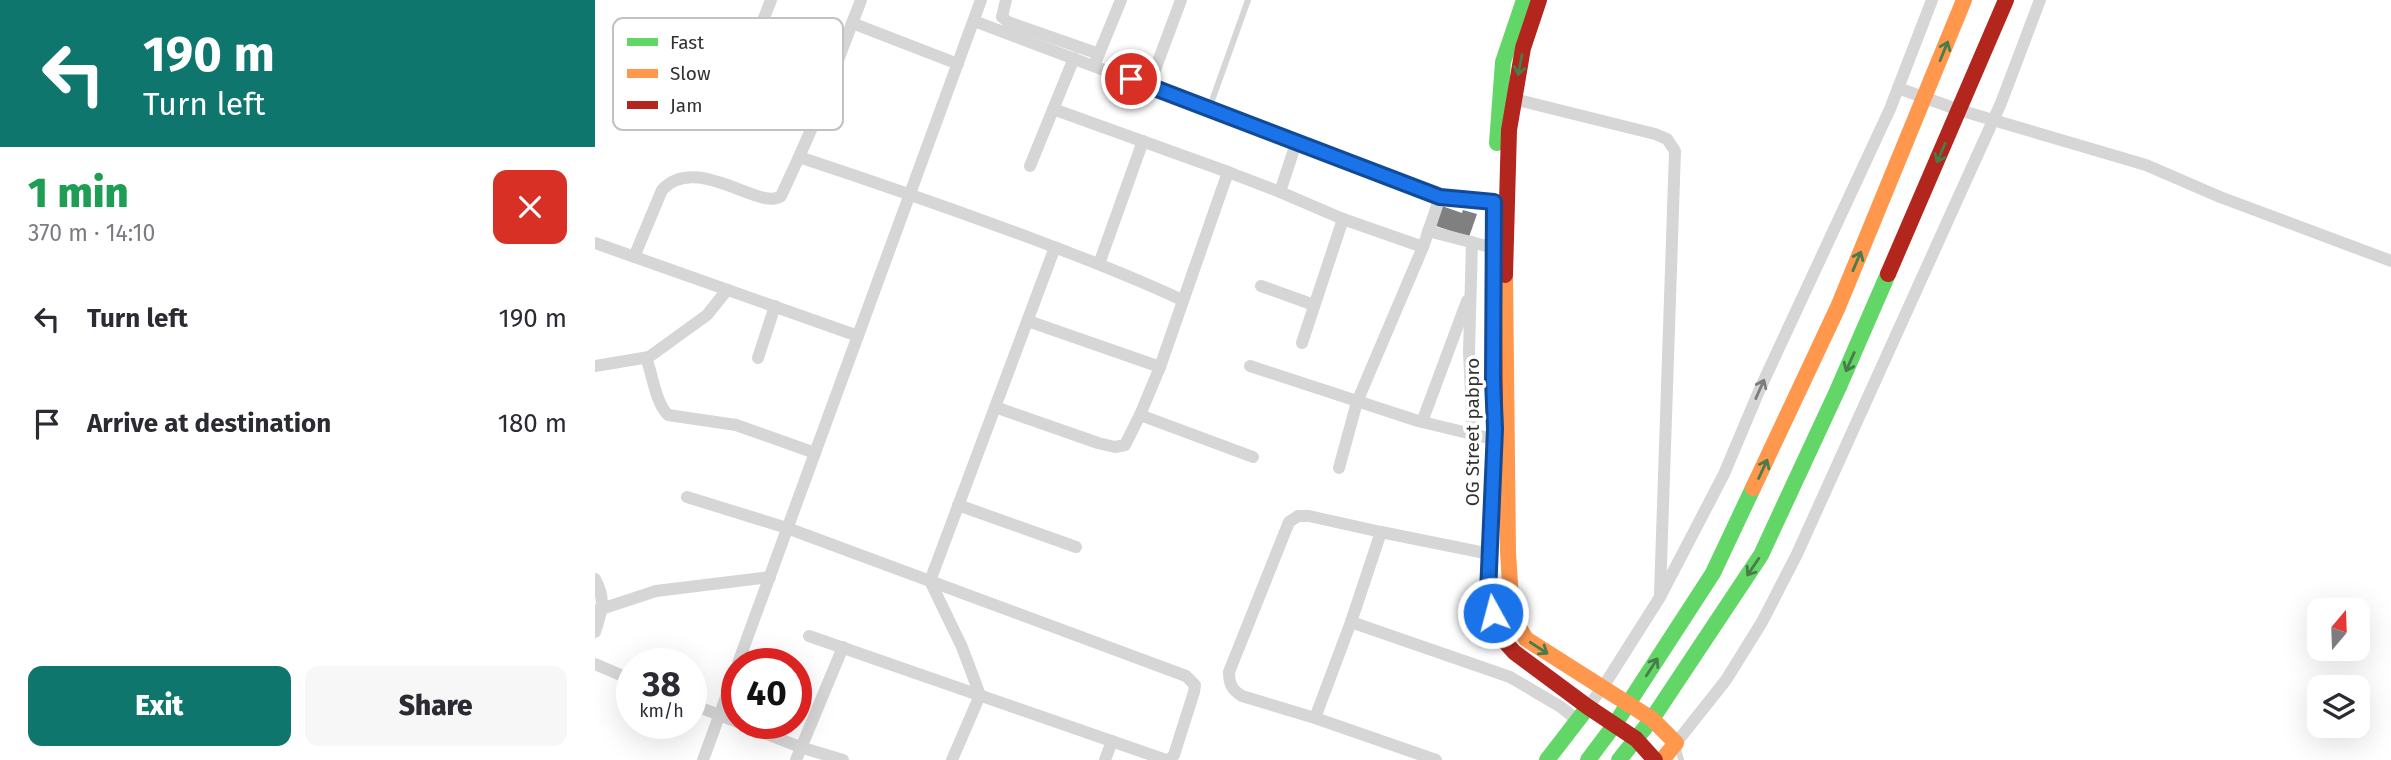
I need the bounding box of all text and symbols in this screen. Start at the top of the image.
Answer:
legend [613,18,843,130]
text: 190 m [143,25,275,84]
icon: left [28,28,119,119]
text: Fast [670,31,704,54]
one-way arrow [1939,41,1952,63]
pin [1101,49,1161,109]
one-way arrow [1512,53,1526,76]
icon: arrive [1112,60,1150,98]
text: Slow [670,62,711,85]
text: Turn left [143,85,265,123]
text: Jam [670,94,702,117]
one-way arrow [1934,142,1947,164]
text: 1 min [28,168,129,218]
button: close [493,170,567,244]
text: 370 m · 14:10 [28,219,155,247]
one-way arrow [1851,251,1864,273]
icon: left [28,300,66,338]
text: Turn left [87,303,188,334]
text: 190 m [498,303,567,334]
one-way arrow [1843,351,1856,372]
street label: OG Street pabpro [1461,358,1484,506]
one-way arrow [1754,379,1767,400]
icon: arrive [28,405,66,443]
text: Arrive at destination [87,408,331,439]
text: 180 m [498,408,567,439]
one-way arrow [1757,459,1770,480]
one-way arrow [1746,557,1760,577]
position arrow [1456,576,1530,650]
north arrow [2307,598,2369,662]
map controls [2307,598,2370,738]
one-way arrow [1529,641,1549,655]
speed limit sign: 40 [721,648,812,739]
one-way arrow [1645,657,1659,677]
text: 38 [642,663,681,705]
button: Exit [28,666,291,746]
button: Share [305,666,567,746]
button: layers [2307,675,2370,738]
text: km/h [639,700,684,722]

